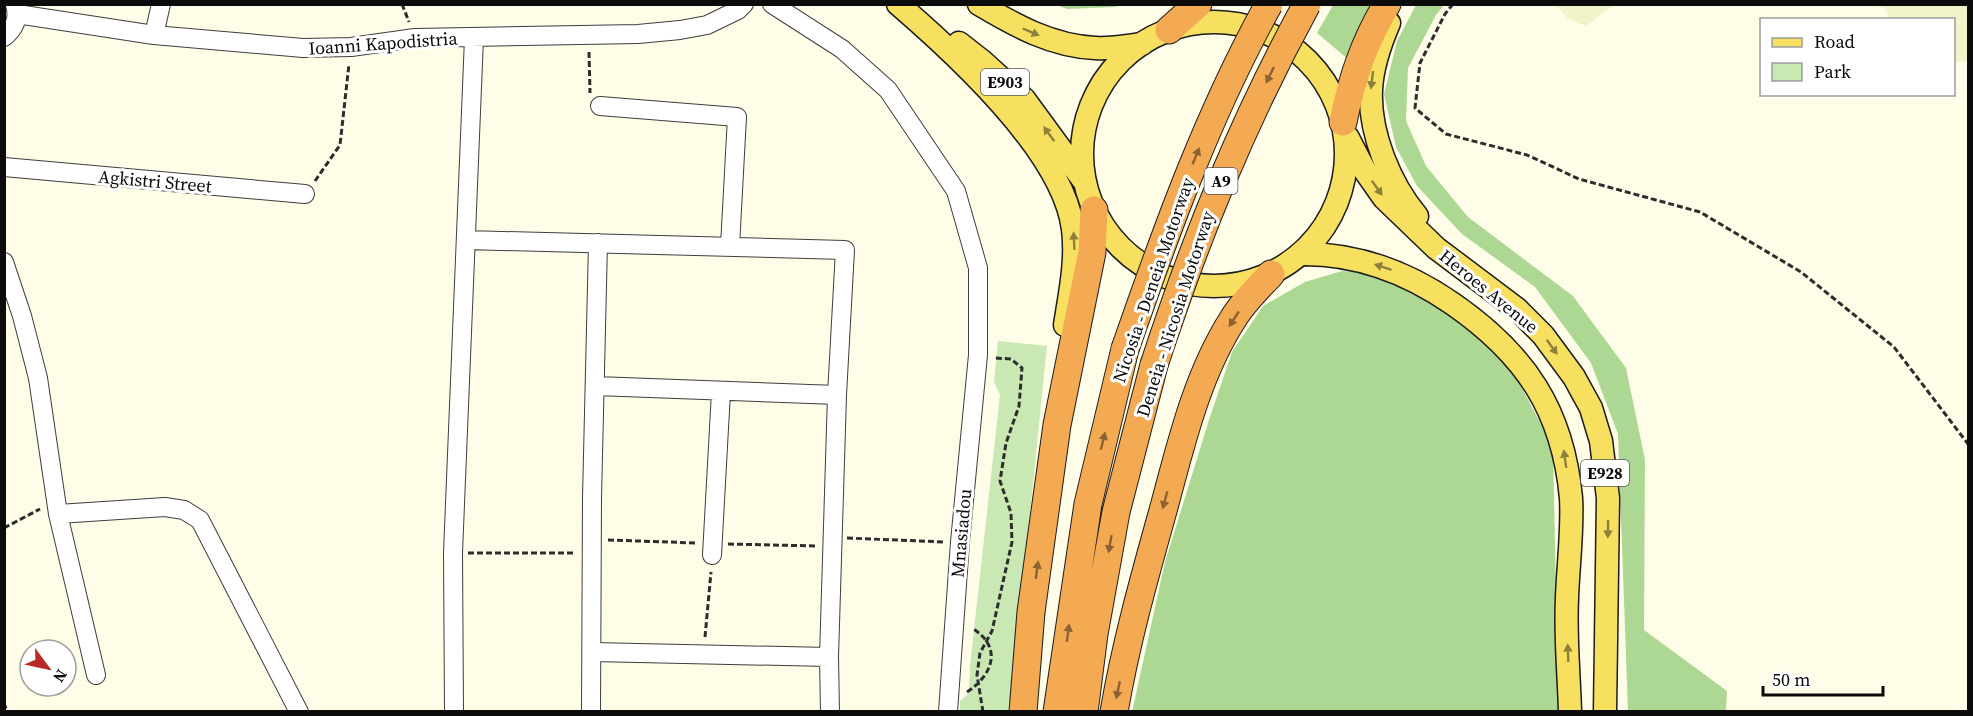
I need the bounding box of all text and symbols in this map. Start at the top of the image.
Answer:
legend [1760,18,1955,96]
street label: Ioanni Kapodistria [308,25,459,61]
one-way arrow [1022,27,1040,37]
text: Road [1814,29,1855,54]
text: Park [1814,59,1851,84]
one-way arrow [1265,66,1274,83]
road number: E903 [981,69,1029,95]
one-way arrow [1368,70,1377,89]
one-way arrow [1043,126,1055,142]
one-way arrow [1191,147,1201,165]
street label: Agkistri Street [97,164,213,198]
road number: A9 [1204,168,1238,194]
street label: Nicosia - Deneia Motorway [1106,173,1200,386]
one-way arrow [1371,179,1383,195]
street label: Deneia - Nicosia Motorway [1130,207,1220,420]
one-way arrow [1069,232,1078,251]
street label: Heroes Avenue [1434,243,1544,339]
one-way arrow [1374,262,1392,272]
one-way arrow [1228,310,1239,327]
one-way arrow [1546,339,1558,355]
one-way arrow [1098,432,1108,450]
one-way arrow [1560,449,1569,468]
road number: E928 [1581,460,1629,486]
street label: Mnasiadou [945,488,977,578]
one-way arrow [1160,491,1170,509]
one-way arrow [1603,519,1613,538]
one-way arrow [1105,535,1114,554]
one-way arrow [1033,560,1042,579]
one-way arrow [1063,623,1072,642]
north arrow [18,638,78,698]
one-way arrow [1563,644,1573,663]
scale bar [1763,659,1883,697]
text: N [48,665,73,687]
text: 50 m [1772,667,1810,692]
one-way arrow [1113,680,1123,699]

